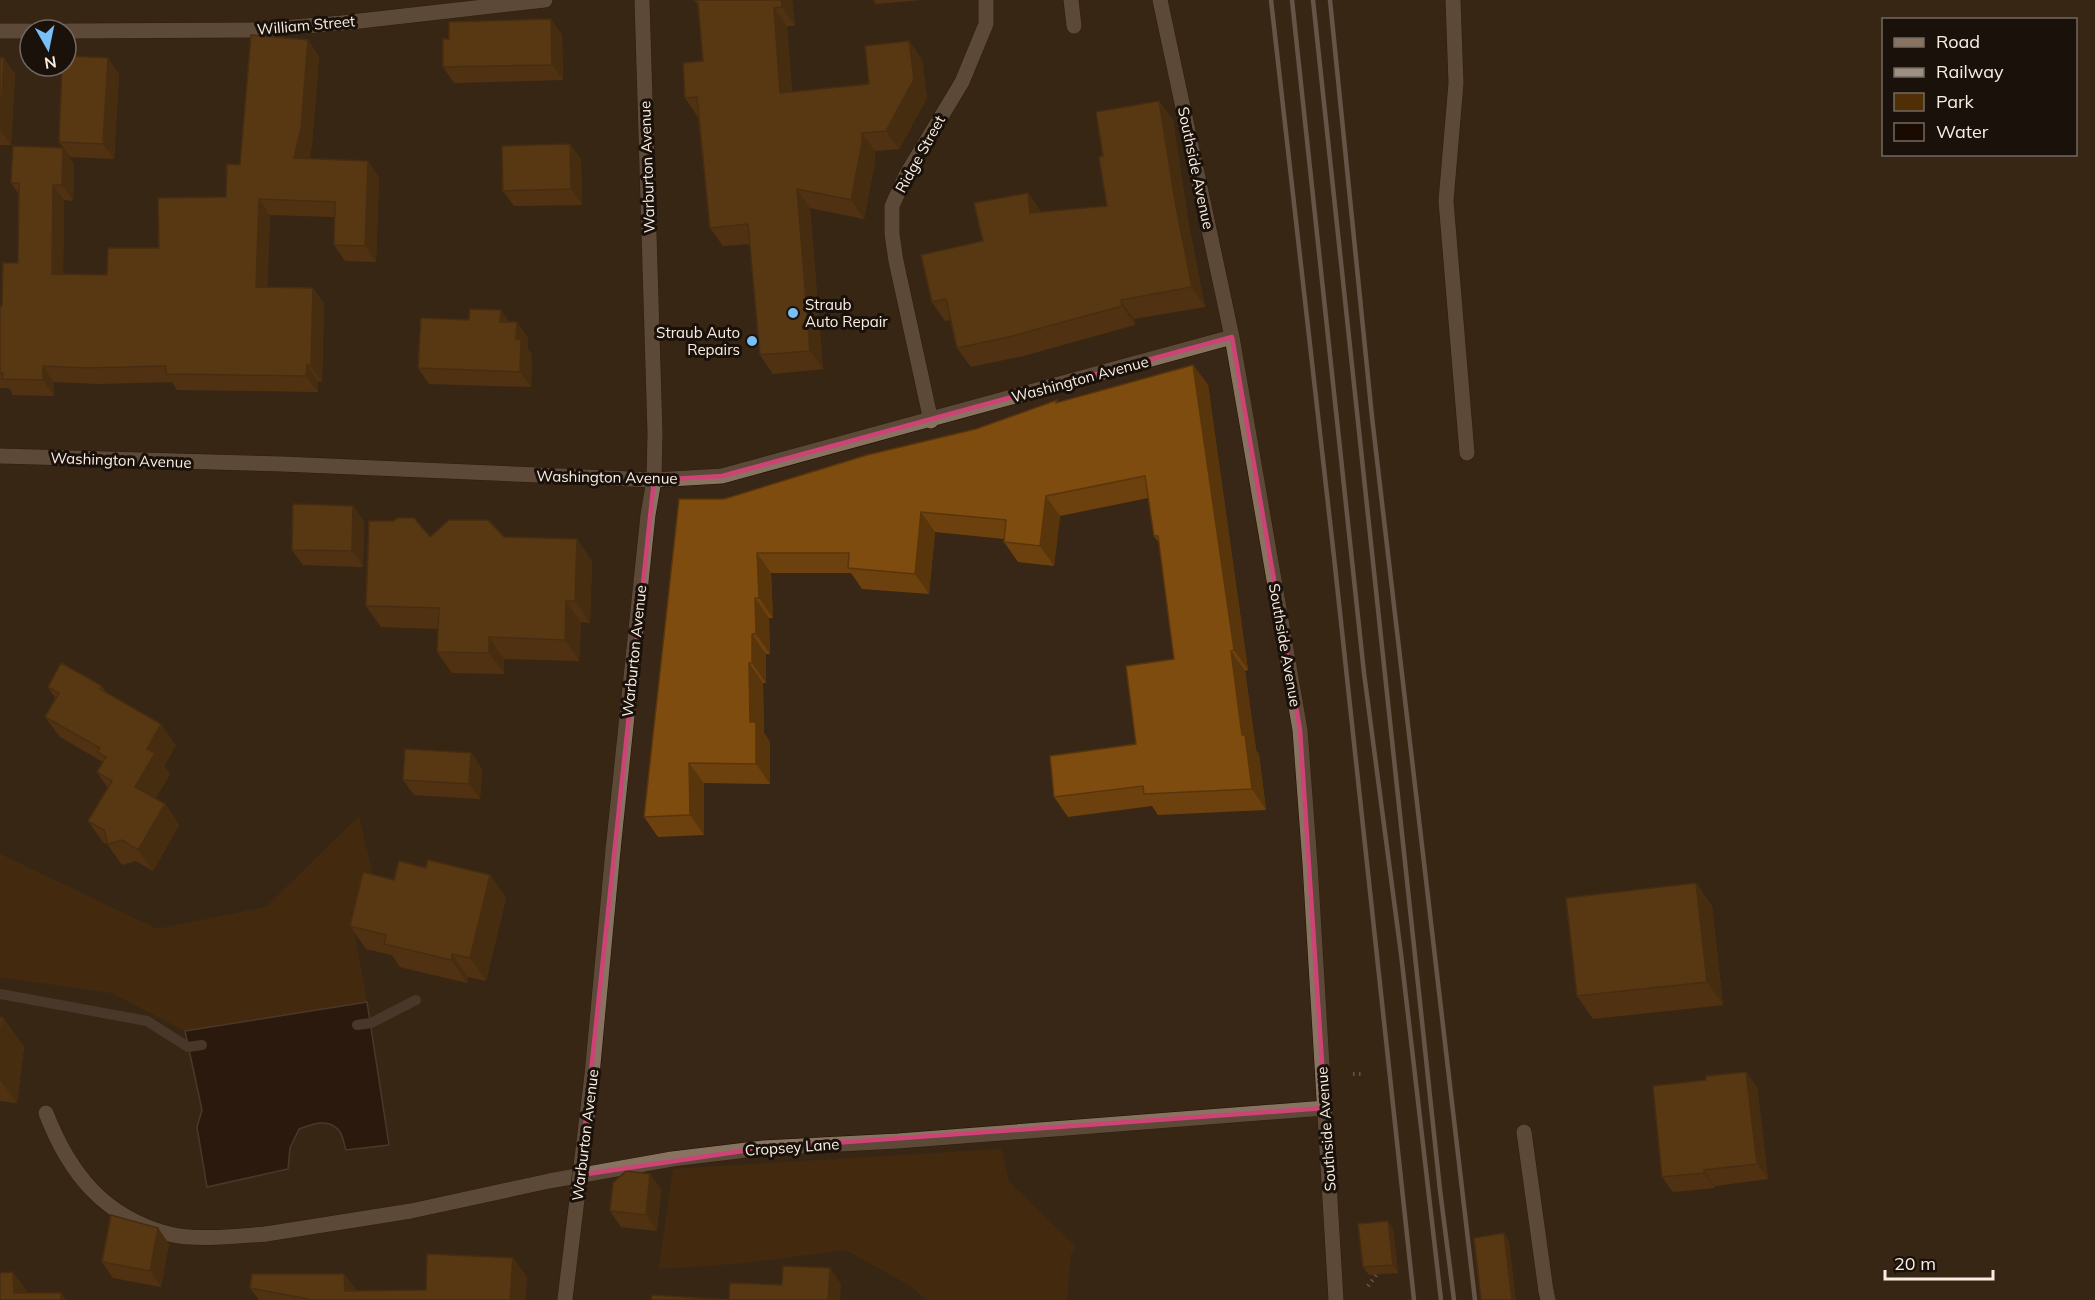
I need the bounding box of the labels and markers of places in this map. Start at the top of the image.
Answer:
place label: Straub Auto Repair [805,295,888,331]
marker: Straub Auto Repair [786,306,800,320]
place label: Straub Auto Repairs [656,323,740,359]
marker: Straub Auto Repairs [745,334,759,348]

